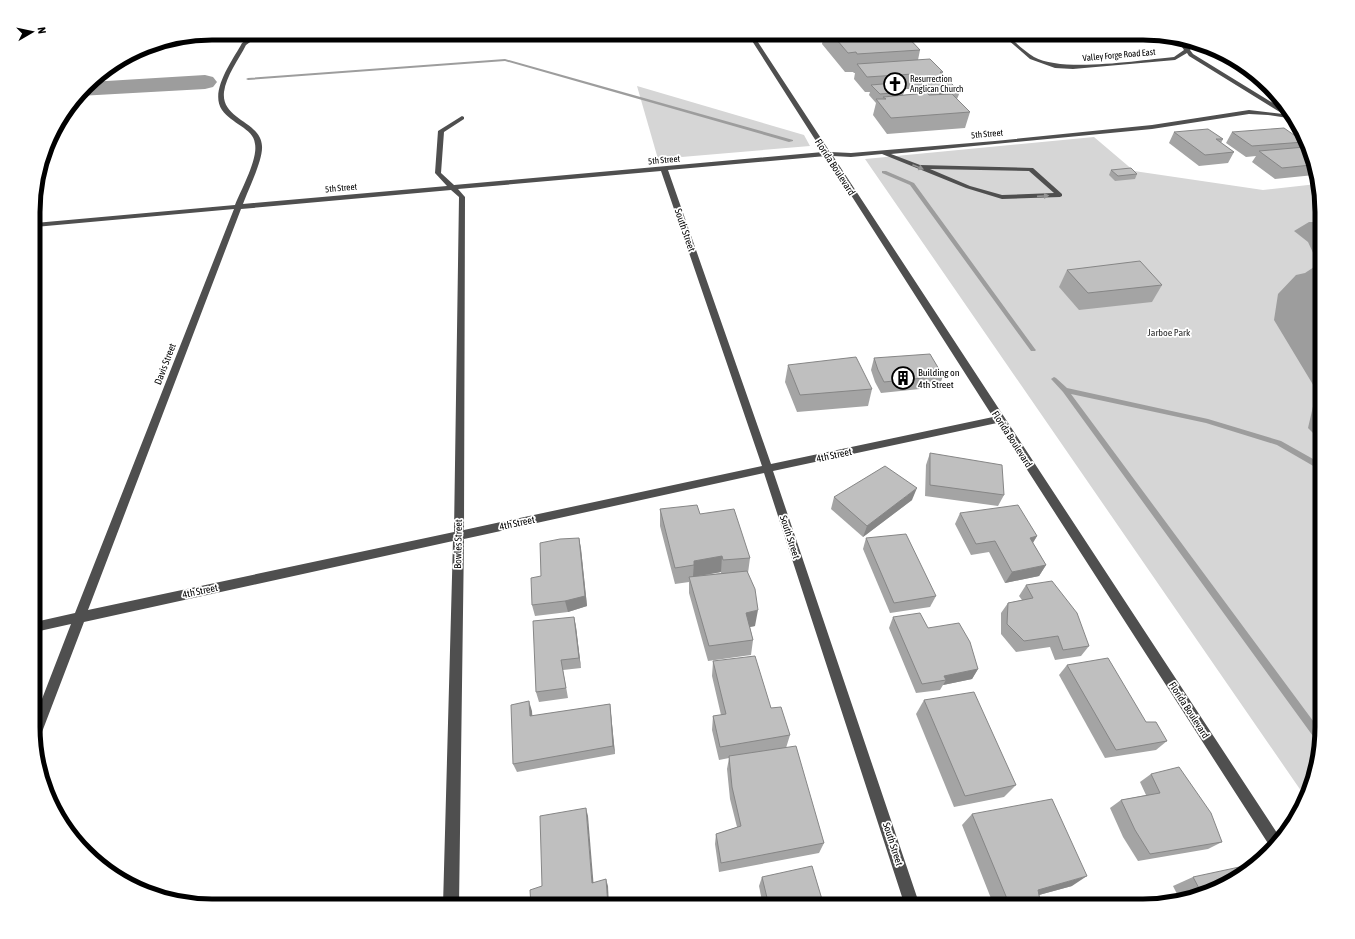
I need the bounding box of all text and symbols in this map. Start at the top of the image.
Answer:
north arrow [12,12,52,52]
text: N [35,26,48,35]
street label: Valley Forge Road East [1082,47,1156,63]
church icon: Resurrection Anglican Church [882,71,908,97]
place label: Resurrection Anglican Church [910,74,963,94]
street label: 5th Street [971,128,1004,140]
street label: Florida Boulevard [813,137,857,197]
street label: 5th Street [648,154,681,166]
one-way arrow [913,164,925,170]
street label: 5th Street [325,182,358,194]
one-way arrow [1037,193,1049,200]
street label: South Street [673,207,698,253]
park label: Jarboe Park [1148,327,1191,338]
street label: Davis Street [152,342,178,386]
building icon: Building on 4th Street [890,365,916,391]
place label: Building on 4th Street [918,367,960,390]
street label: Florida Boulevard [990,409,1034,469]
street label: 4th Street [815,446,853,464]
street label: 4th Street [498,514,536,532]
street label: South Street [778,514,802,560]
street label: Bowles Street [452,519,464,569]
street label: 4th Street [181,582,219,600]
street label: Florida Boulevard [1167,680,1211,740]
street label: South Street [881,821,905,867]

